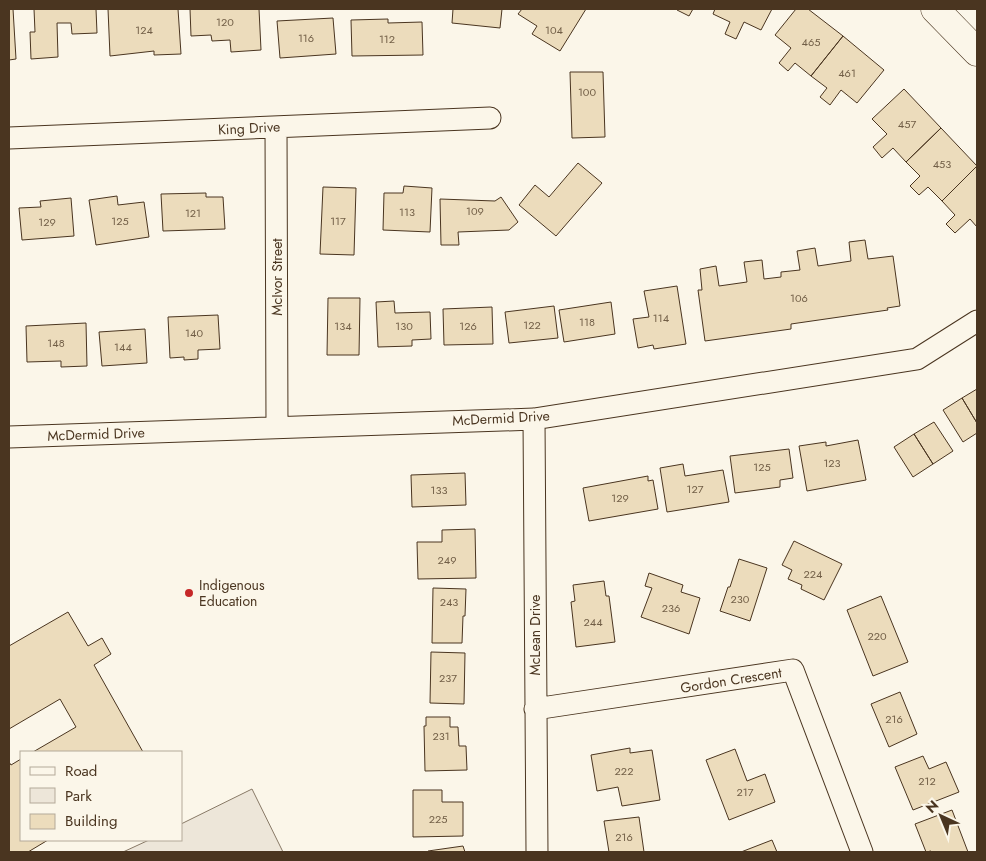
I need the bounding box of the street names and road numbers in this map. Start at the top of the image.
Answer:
street label: King Drive [217,116,281,140]
street label: McIvor Street [267,238,287,316]
street label: McDermid Drive [452,405,550,431]
street label: McDermid Drive [47,422,145,446]
street label: McLean Drive [525,595,545,675]
street label: Gordon Crescent [679,662,784,698]

